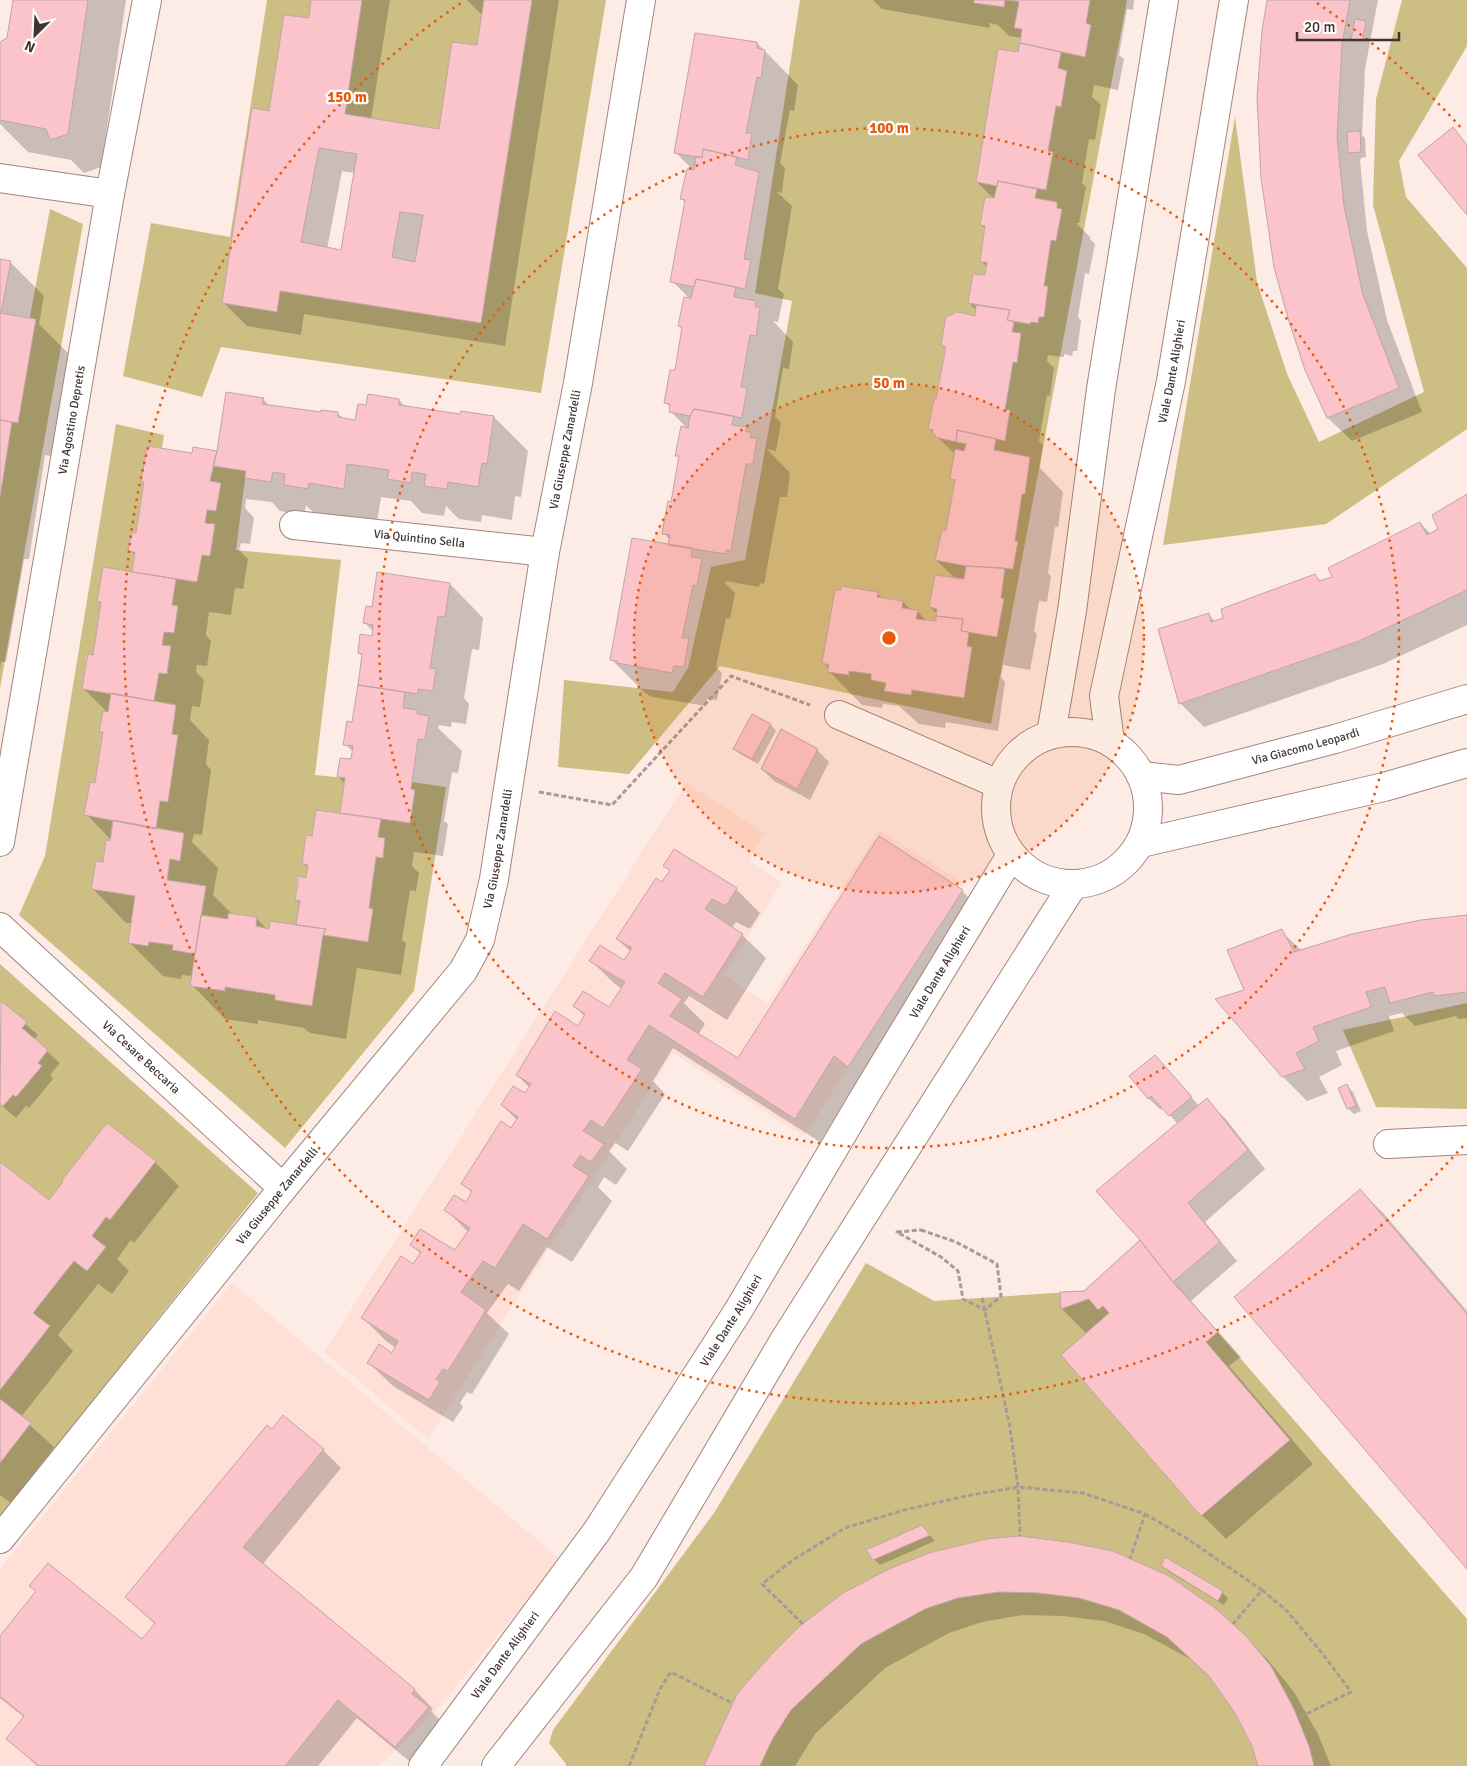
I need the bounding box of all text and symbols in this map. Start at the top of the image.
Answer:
north arrow [10,10,60,60]
scale bar [1297,10,1400,42]
text: 20 m [1304,18,1335,36]
text: N [22,37,38,56]
text: 150 m [327,88,367,106]
text: 100 m [869,119,909,137]
street label: Viale Dante Alighieri [1155,318,1189,425]
street label: Via Agostino Depretis [55,364,88,476]
text: 50 m [873,374,905,392]
street label: Via Giuseppe Zanardelli [546,389,584,511]
street label: Via Quintino Sella [373,526,466,551]
centre of rings [880,629,898,647]
street label: Via Giacomo Leopardi [1250,725,1361,768]
street label: Via Giuseppe Zanardelli [480,788,515,910]
street label: Viale Dante Alighieri [906,923,974,1021]
street label: Via Cesare Beccaria [99,1017,183,1097]
street label: Via Giuseppe Zanardelli [233,1144,321,1248]
street label: Viale Dante Alighieri [697,1272,765,1369]
street label: Viale Dante Alighieri [468,1608,543,1702]

